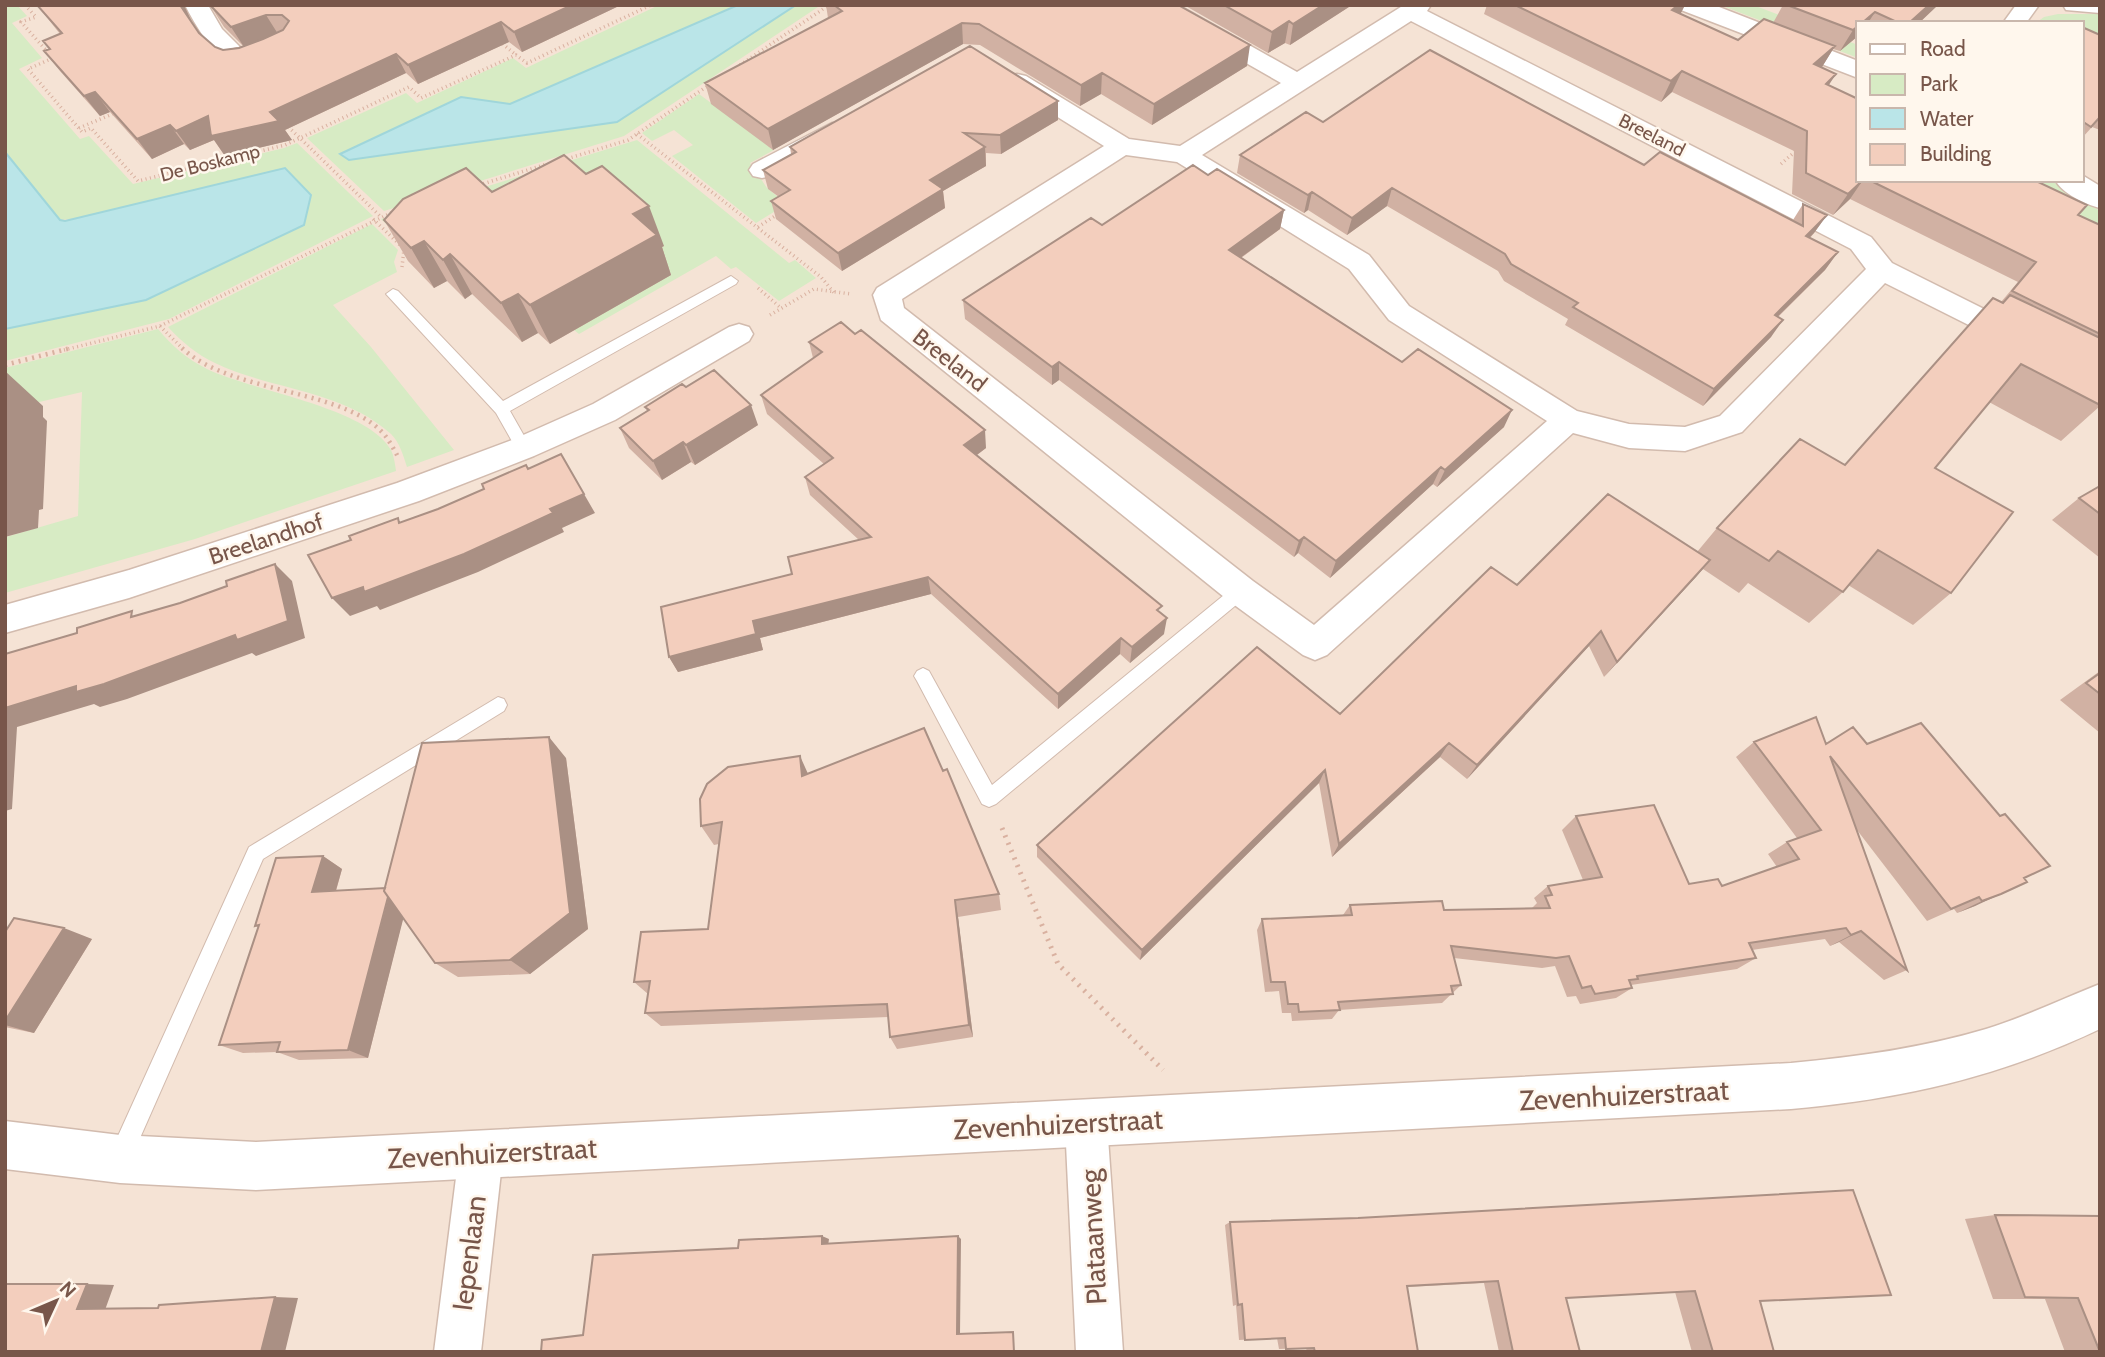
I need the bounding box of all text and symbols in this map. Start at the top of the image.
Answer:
legend [1856,21,2084,182]
text: Road [1920,36,1966,61]
text: Park [1920,71,1958,96]
text: Water [1920,106,1974,131]
street label: Breeland [1615,109,1689,161]
street label: De Boskamp [158,139,262,187]
text: Building [1920,141,1992,166]
street label: Breeland [907,322,993,398]
street label: Breelandhof [205,507,327,571]
street label: Zevenhuizerstraat [1518,1073,1730,1117]
street label: Zevenhuizerstraat [952,1102,1164,1146]
street label: Zevenhuizerstraat [386,1131,598,1175]
street label: Plataanweg [1072,1167,1114,1306]
street label: Iepenlaan [445,1193,493,1313]
north arrow [21,1266,91,1336]
text: N [55,1277,81,1302]

